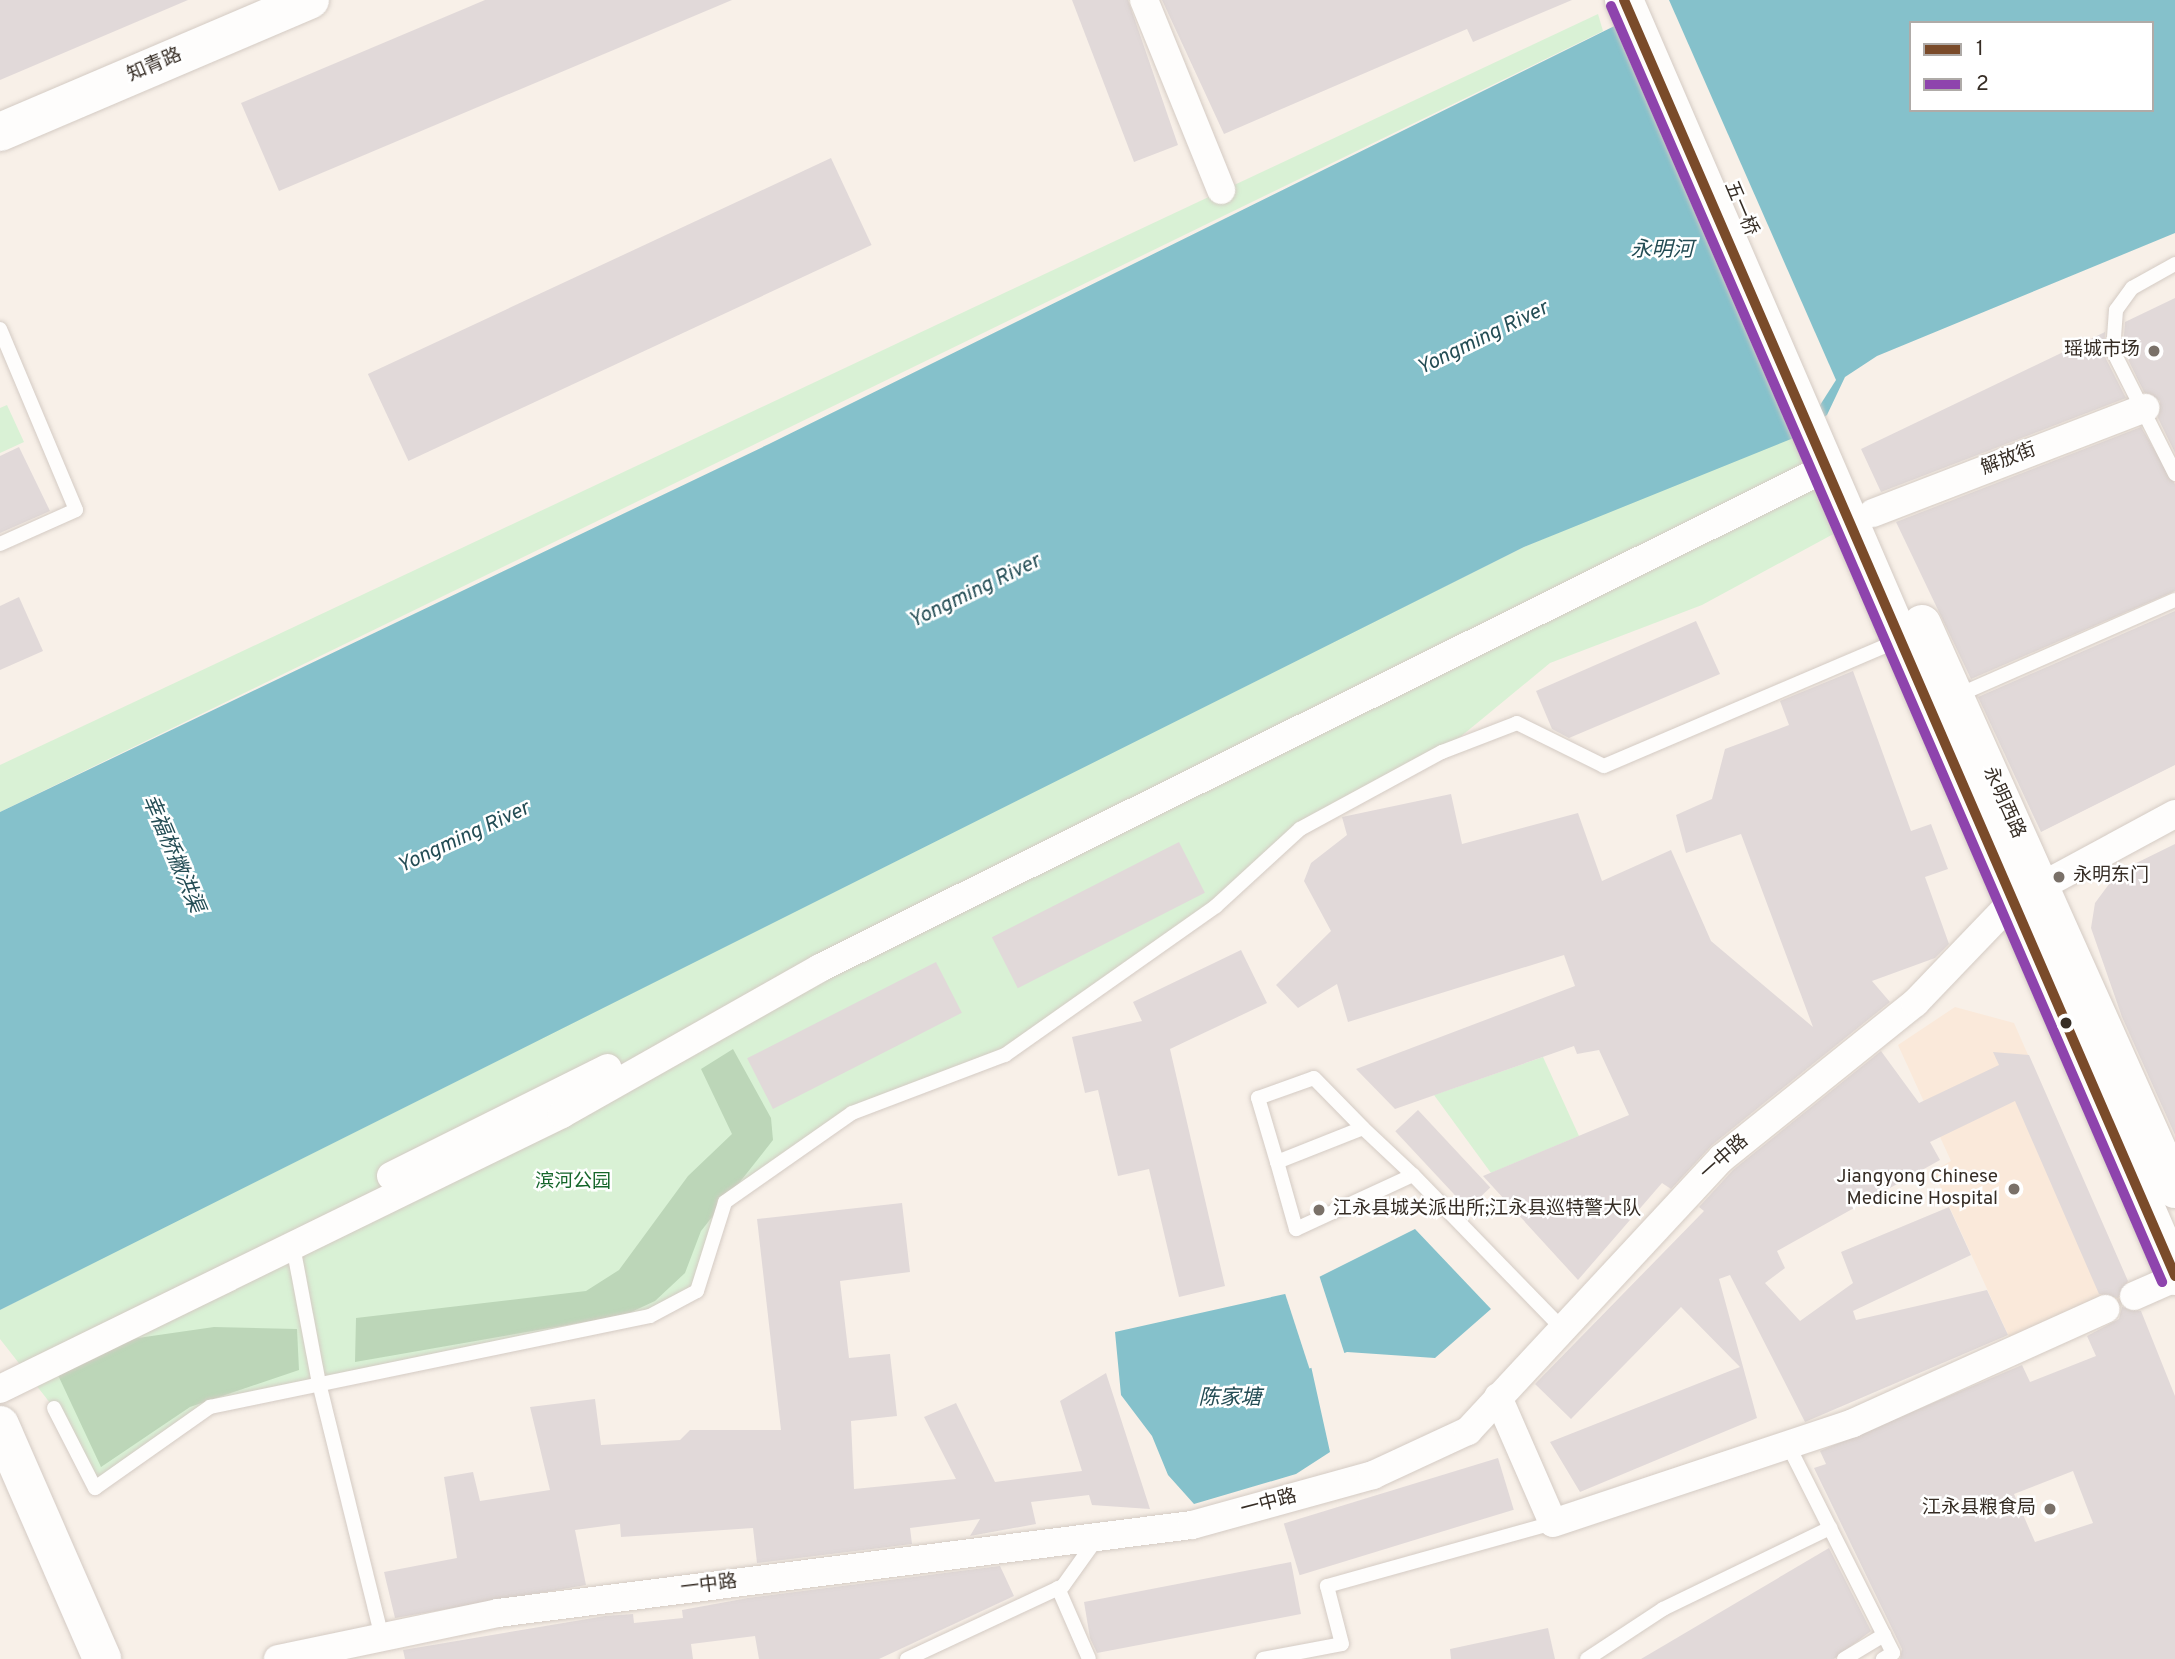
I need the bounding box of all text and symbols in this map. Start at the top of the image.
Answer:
legend [1909,21,2154,112]
text: 1 [1976,36,1984,63]
street label: 知青路 [124,44,186,88]
text: 2 [1976,71,1989,98]
street label: 五一桥 [1718,178,1762,240]
water label: 永明河 [1631,238,1693,264]
water label: Yongming River [1413,296,1553,382]
place label: 瑶城市场 [2064,340,2140,362]
marker: 瑶城市场 [2146,343,2162,359]
street label: 解放街 [1978,439,2040,481]
water label: Yongming River [905,549,1045,635]
street label: 永明西路 [1977,764,2029,842]
water label: 幸福桥撇洪渠 [136,791,208,917]
water label: Yongming River [394,796,534,880]
place label: 永明东门 [2073,866,2149,888]
marker: 永明东门 [2051,869,2067,885]
unlabelled marker [2059,1016,2073,1030]
street label: 一中路 [1696,1130,1754,1186]
place label: Jiangyong Chinese Medicine Hospital [1836,1167,1998,1211]
park label: 滨河公园 [535,1172,611,1194]
marker: Jiangyong Chinese Medicine Hospital [2004,1179,2024,1199]
place label: 江永县城关派出所;江永县巡特警大队 [1333,1199,1641,1221]
marker: 江永县城关派出所;江永县巡特警大队 [1311,1202,1327,1218]
water label: 陈家塘 [1199,1386,1261,1412]
street label: 一中路 [1239,1486,1299,1522]
place label: 江永县粮食局 [1922,1498,2036,1520]
marker: 江永县粮食局 [2042,1501,2058,1517]
street label: 一中路 [679,1571,739,1601]

